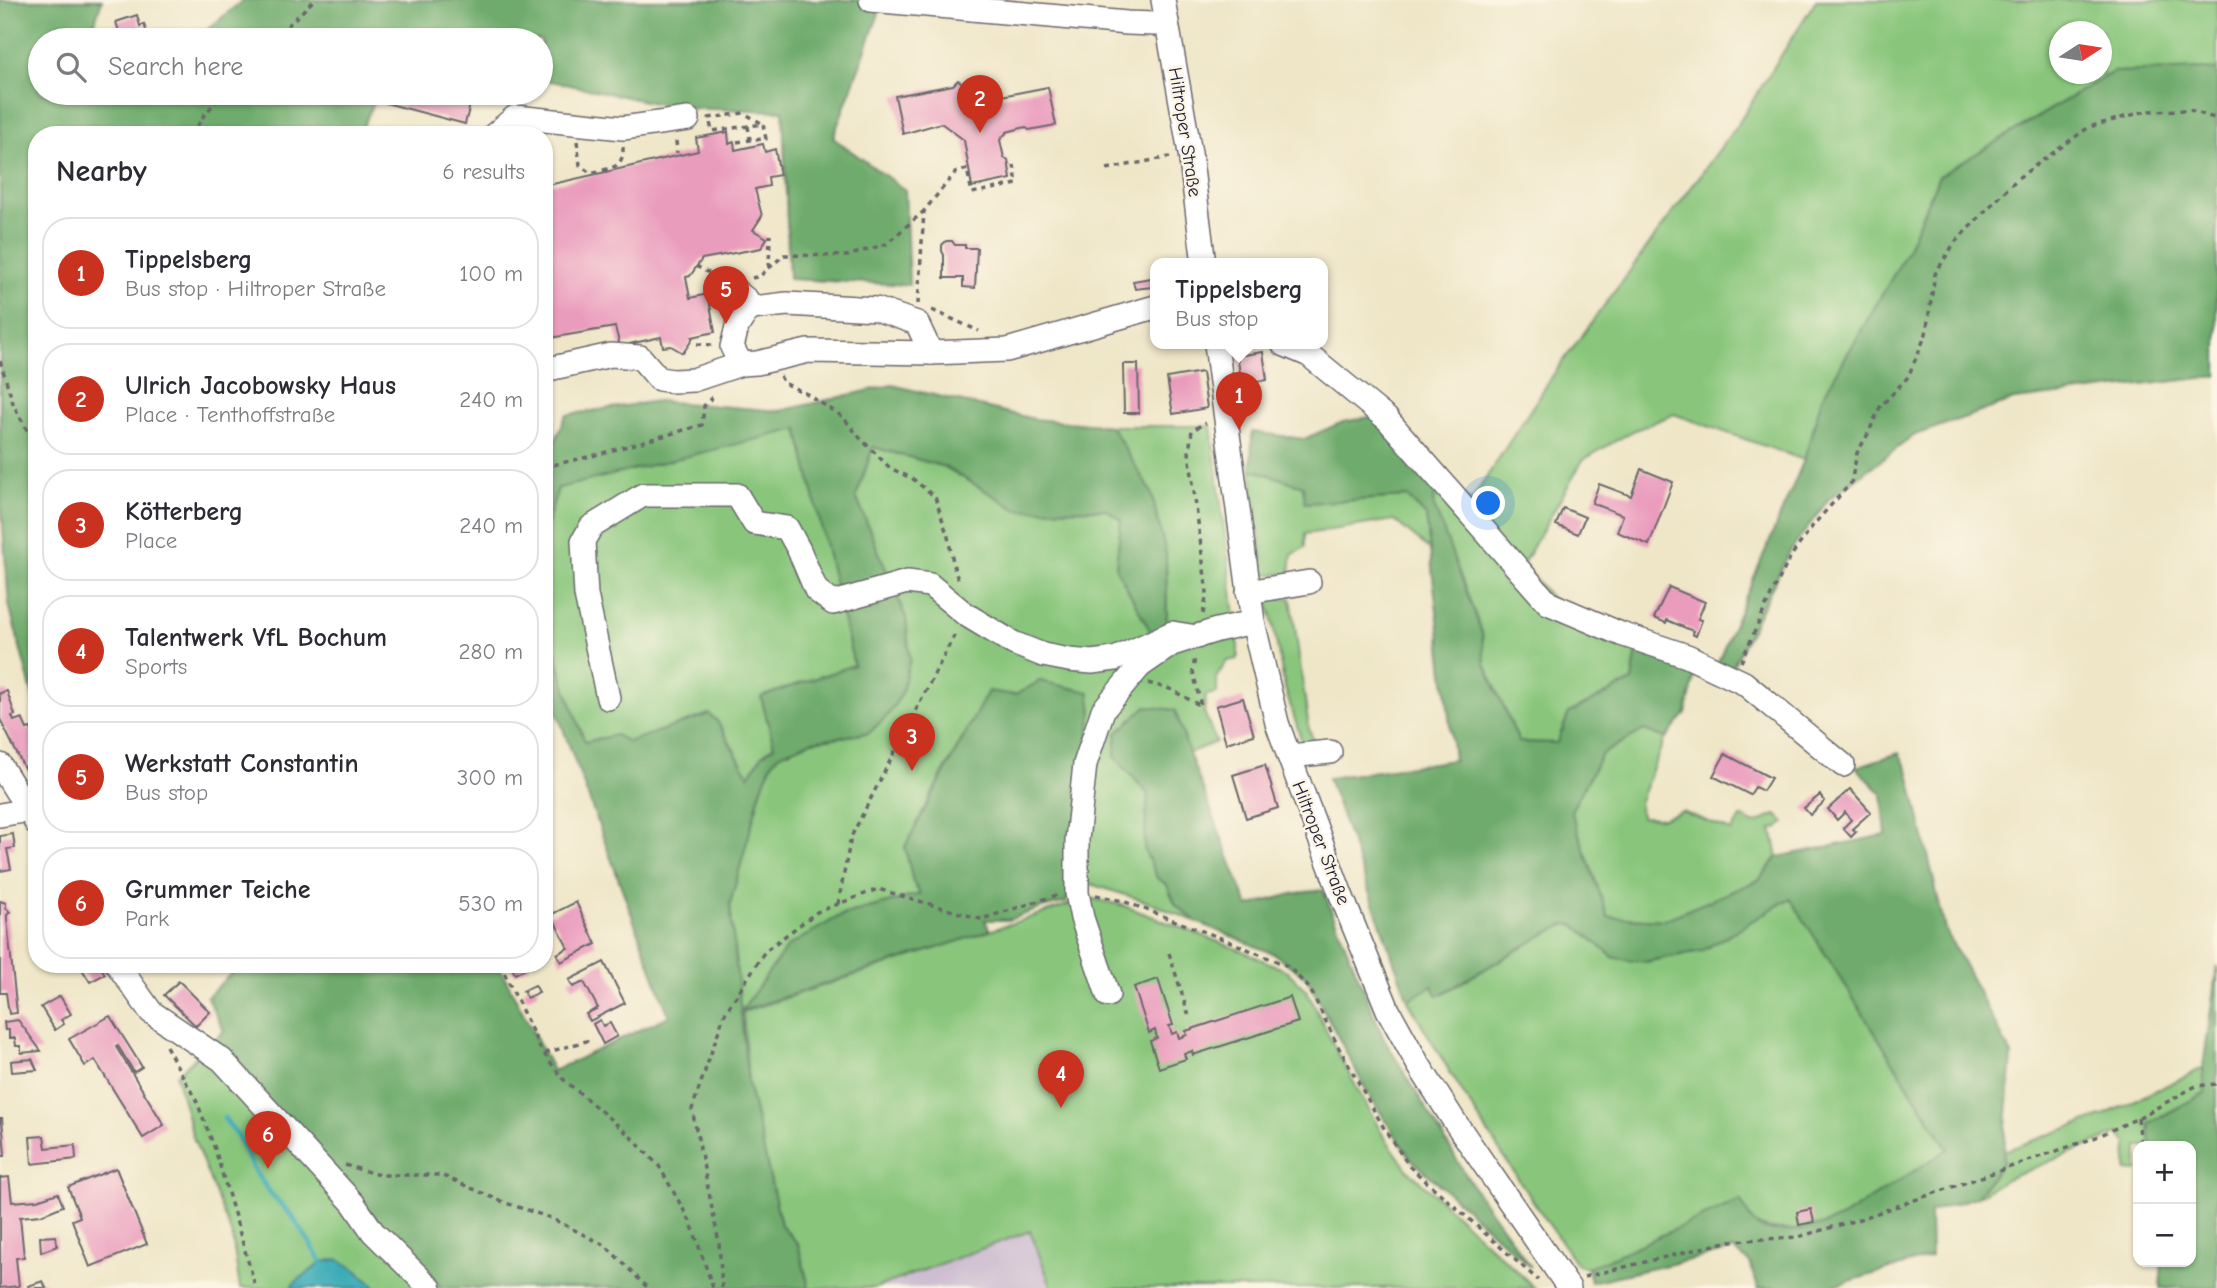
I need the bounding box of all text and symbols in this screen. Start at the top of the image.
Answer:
north arrow [2049,21,2112,84]
search box [28,28,553,105]
icon: search [52,48,90,86]
text: Search here [108,52,243,82]
street label: Hiltroper Straße [1164,66,1206,198]
pin: 2 [957,75,1003,133]
text: Nearby [56,154,147,189]
text: 6 results [442,158,525,185]
text: Tippelsberg [125,245,252,275]
popup [1150,258,1328,349]
text: 1 [76,260,86,287]
text: 100 m [459,260,523,287]
pin: 5 [703,266,749,324]
text: Bus stop · Hiltroper Straße [125,275,386,302]
text: Tippelsberg [1175,275,1303,305]
text: Bus stop [1175,305,1258,332]
text: Ulrich Jacobowsky Haus [125,371,396,401]
pin: 1 [1216,372,1262,430]
text: 2 [75,386,87,413]
text: 240 m [459,386,523,413]
text: Place · Tenthoffstraße [125,401,335,428]
your location [1471,486,1505,520]
text: Kötterberg [125,497,243,527]
text: 3 [75,512,87,539]
text: 240 m [459,512,523,539]
text: Place [125,527,177,554]
text: Talentwerk VfL Bochum [125,623,387,653]
text: 4 [76,638,86,665]
text: 280 m [458,638,523,665]
text: Sports [125,653,187,680]
pin: 3 [889,713,935,771]
text: Werkstatt Constantin [125,749,359,779]
text: 5 [75,764,87,791]
text: 300 m [457,764,523,791]
street label: Hiltroper Straße [1287,778,1355,908]
text: Bus stop [125,779,208,806]
text: Grummer Teiche [125,875,311,905]
text: 6 [75,890,87,917]
text: 530 m [458,890,523,917]
text: Park [125,905,169,932]
pin: 4 [1038,1050,1084,1108]
pin: 6 [245,1111,291,1169]
map controls [2133,1141,2196,1267]
button: + [2133,1141,2196,1204]
button: − [2133,1204,2196,1267]

